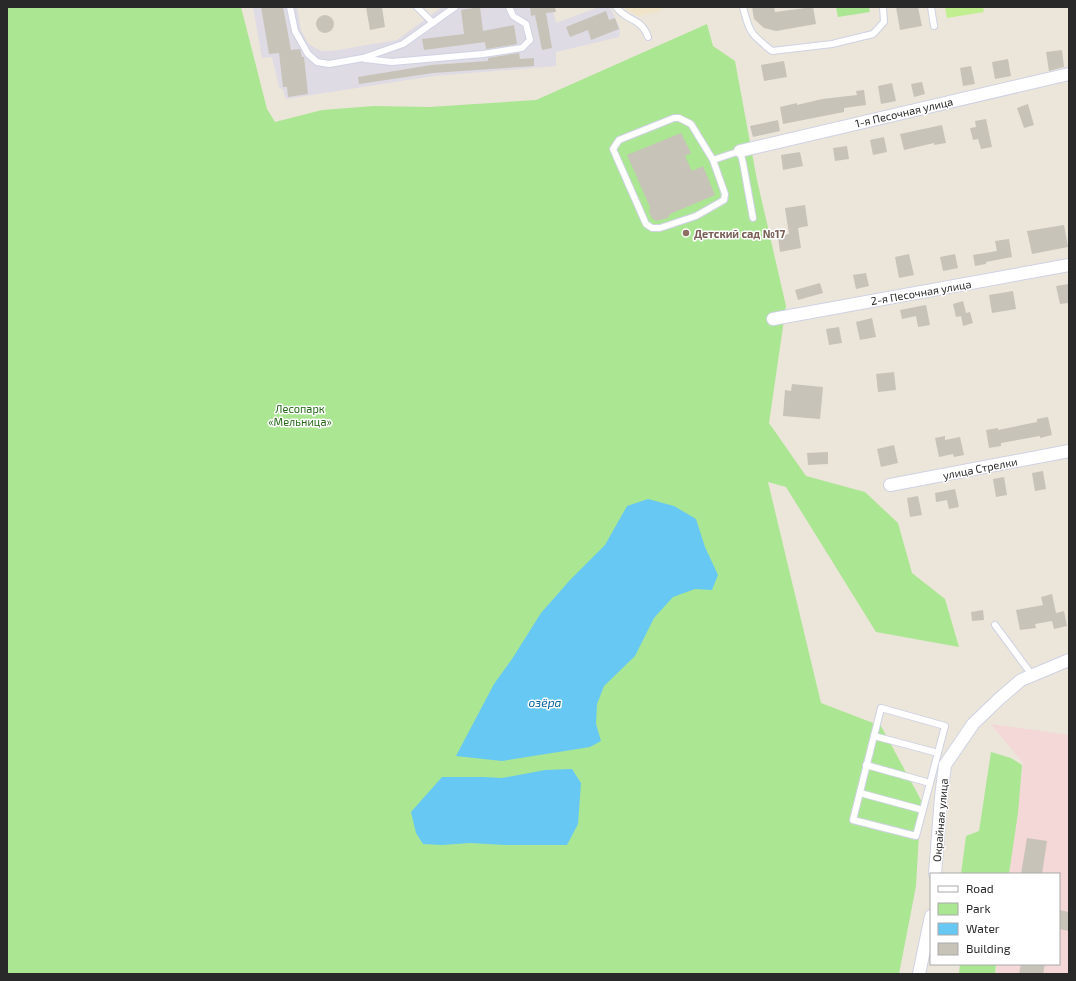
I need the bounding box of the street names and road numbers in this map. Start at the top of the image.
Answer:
street label: 1-я Песочная улица [854,94,954,131]
street label: 2-я Песочная улица [870,277,972,308]
street label: улица Стрелки [942,454,1019,483]
street label: Окрайная улица [930,778,951,862]

